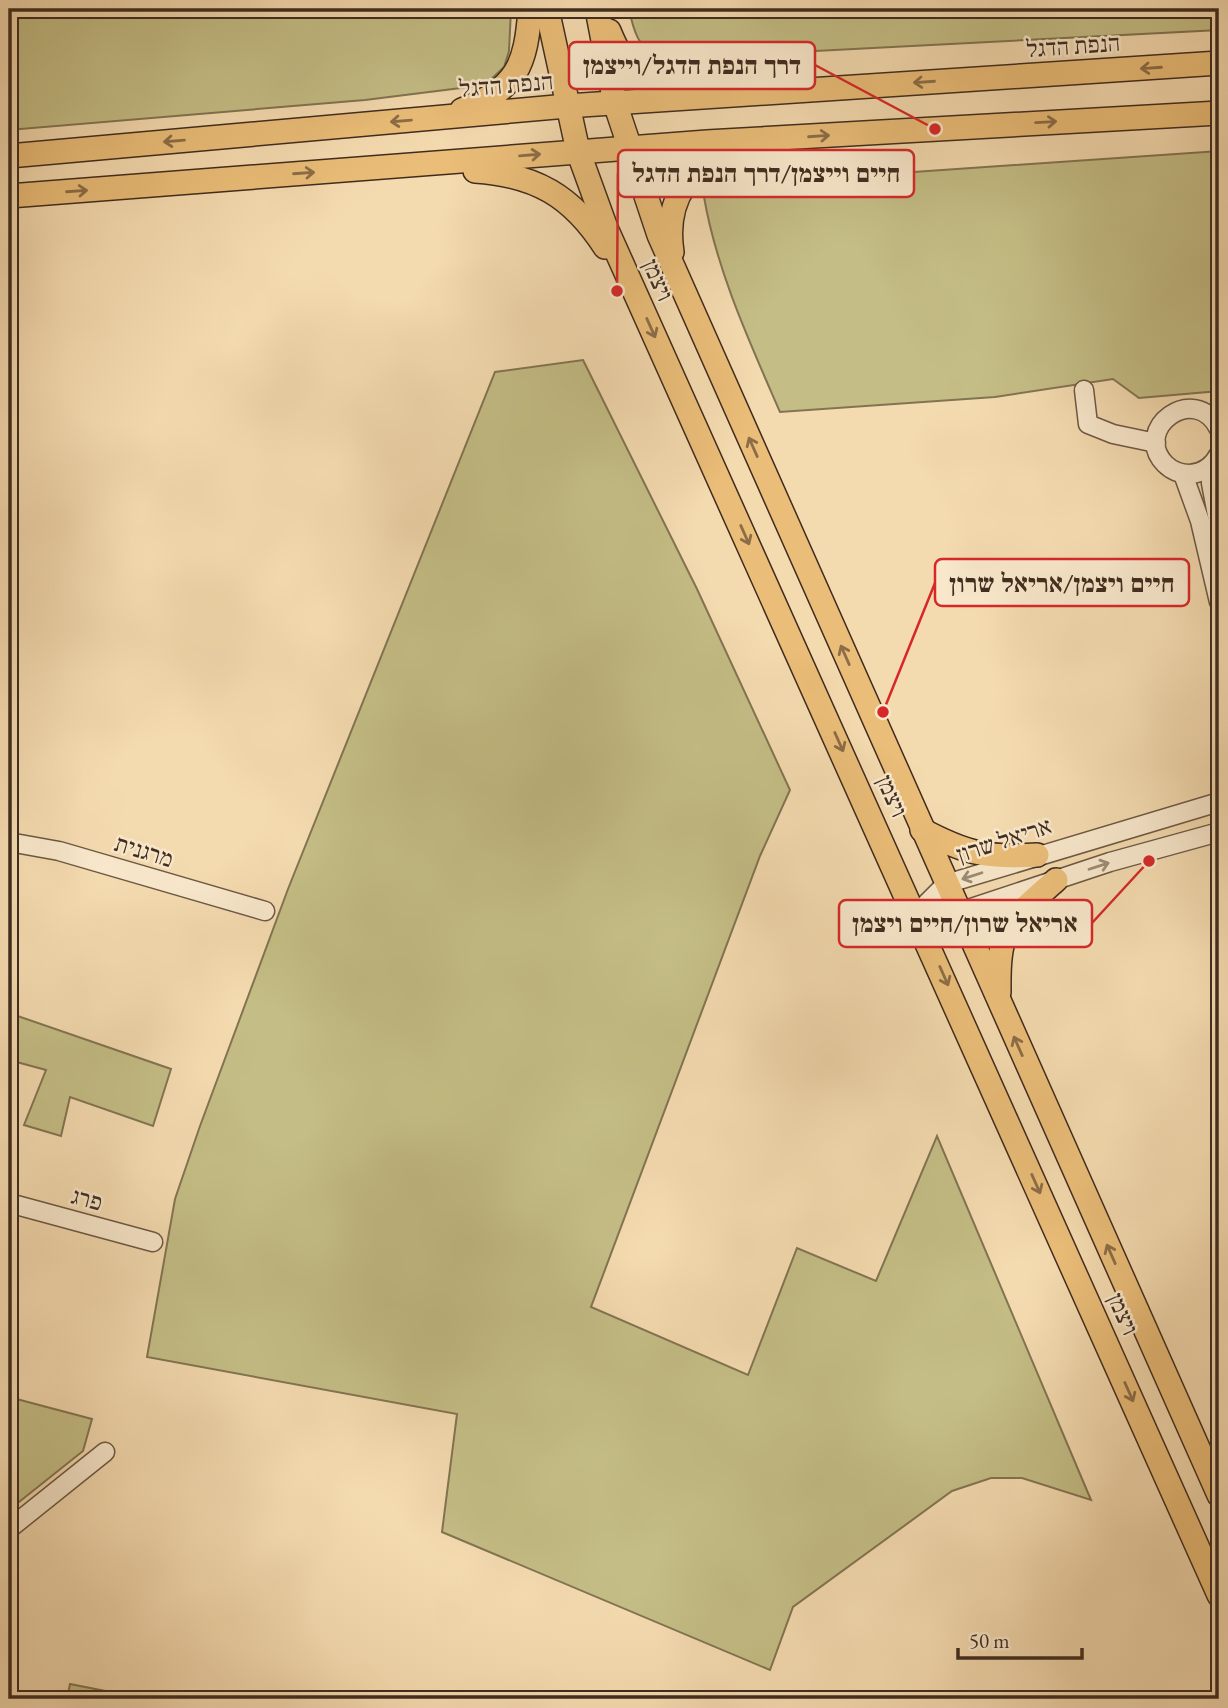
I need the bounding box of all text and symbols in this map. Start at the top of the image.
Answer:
street label: הנפת הדגל [1025,27,1121,64]
callout: דרך הנפת הדגל/וייצמן [569,42,815,89]
text: דרך הנפת הדגל/וייצמן [583,48,801,82]
one-way arrow [1140,61,1163,74]
street label: הנפת הדגל [457,65,554,104]
one-way arrow [913,76,936,89]
one-way arrow [390,115,413,128]
one-way arrow [1034,115,1057,128]
one-way arrow [807,129,830,142]
one-way arrow [164,135,186,148]
one-way arrow [519,148,541,161]
callout: חיים וייצמן/דרך הנפת הדגל [618,150,914,197]
text: חיים וייצמן/דרך הנפת הדגל [632,156,900,190]
one-way arrow [292,166,314,179]
one-way arrow [65,184,88,197]
street label: ויצמן [636,254,681,306]
one-way arrow [645,316,658,338]
one-way arrow [746,437,759,458]
one-way arrow [739,524,752,545]
callout: חיים ויצמן/אריאל שרון [935,559,1189,606]
text: חיים ויצמן/אריאל שרון [949,566,1175,600]
one-way arrow [838,645,851,666]
one-way arrow [833,731,846,752]
street label: ויצמן [870,770,915,822]
street label: אריאל שרון [952,810,1055,869]
street label: מרגנית [111,827,177,874]
one-way arrow [1088,859,1110,871]
one-way arrow [962,870,984,883]
callout: אריאל שרון/חיים ויצמן [839,900,1092,947]
text: אריאל שרון/חיים ויצמן [852,906,1078,940]
one-way arrow [938,965,951,986]
one-way arrow [1011,1036,1024,1057]
one-way arrow [1030,1173,1043,1194]
street label: פרג [68,1180,106,1218]
one-way arrow [1104,1244,1117,1265]
street label: ויצמן [1101,1288,1146,1340]
one-way arrow [1123,1381,1136,1402]
scale bar [958,1617,1083,1661]
text: 50 m [969,1627,1010,1654]

